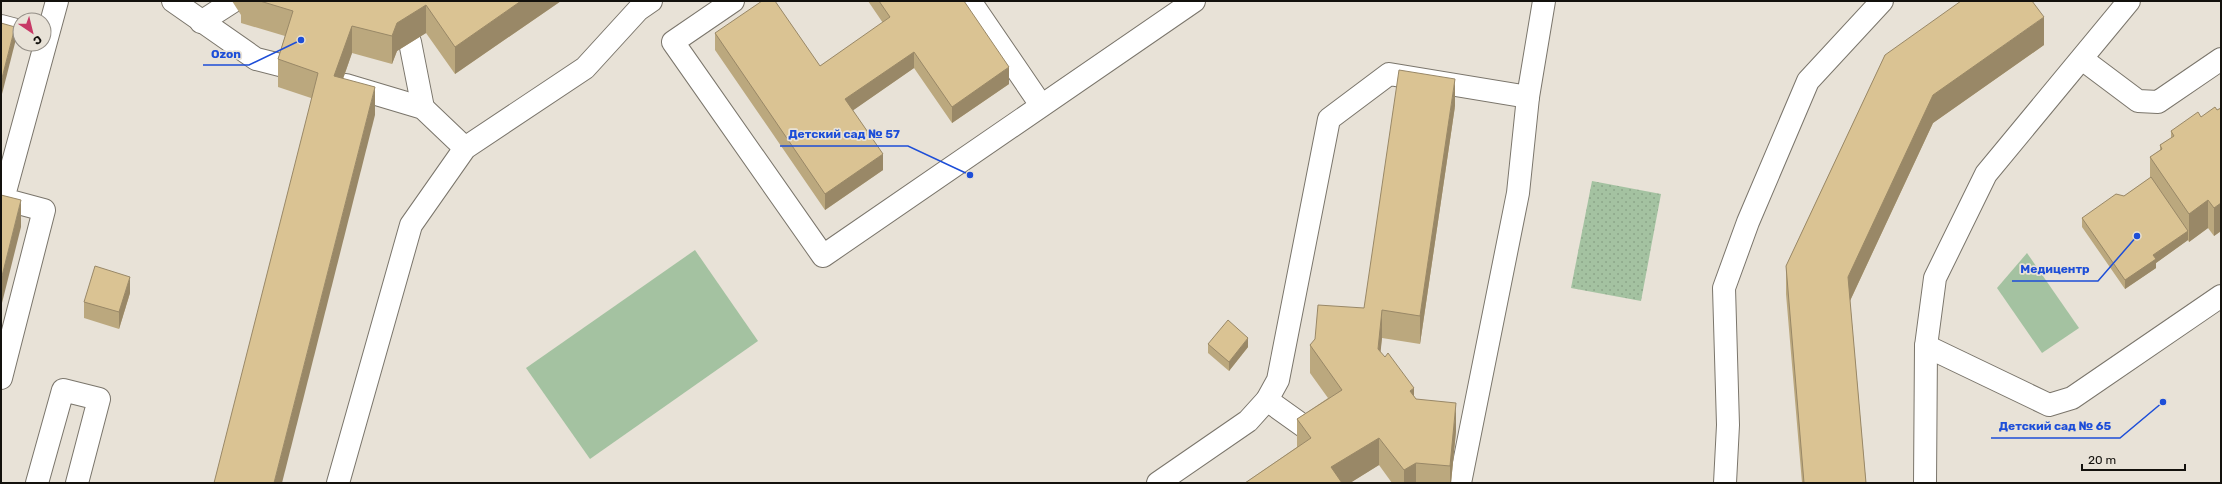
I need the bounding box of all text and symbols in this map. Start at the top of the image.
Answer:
north arrow [12,12,52,52]
text: С [30,32,44,47]
callout: Ozon [203,41,249,65]
text: Ozon [211,47,241,61]
callout: Детский сад № 57 [780,122,908,146]
text: Детский сад № 57 [788,127,900,141]
callout: Медицентр [2012,257,2098,281]
text: Медицентр [2020,262,2090,276]
callout: Детский сад № 65 [1991,414,2120,438]
text: Детский сад № 65 [1999,419,2112,433]
scale bar [2082,446,2185,472]
text: 20 m [2088,453,2116,467]

